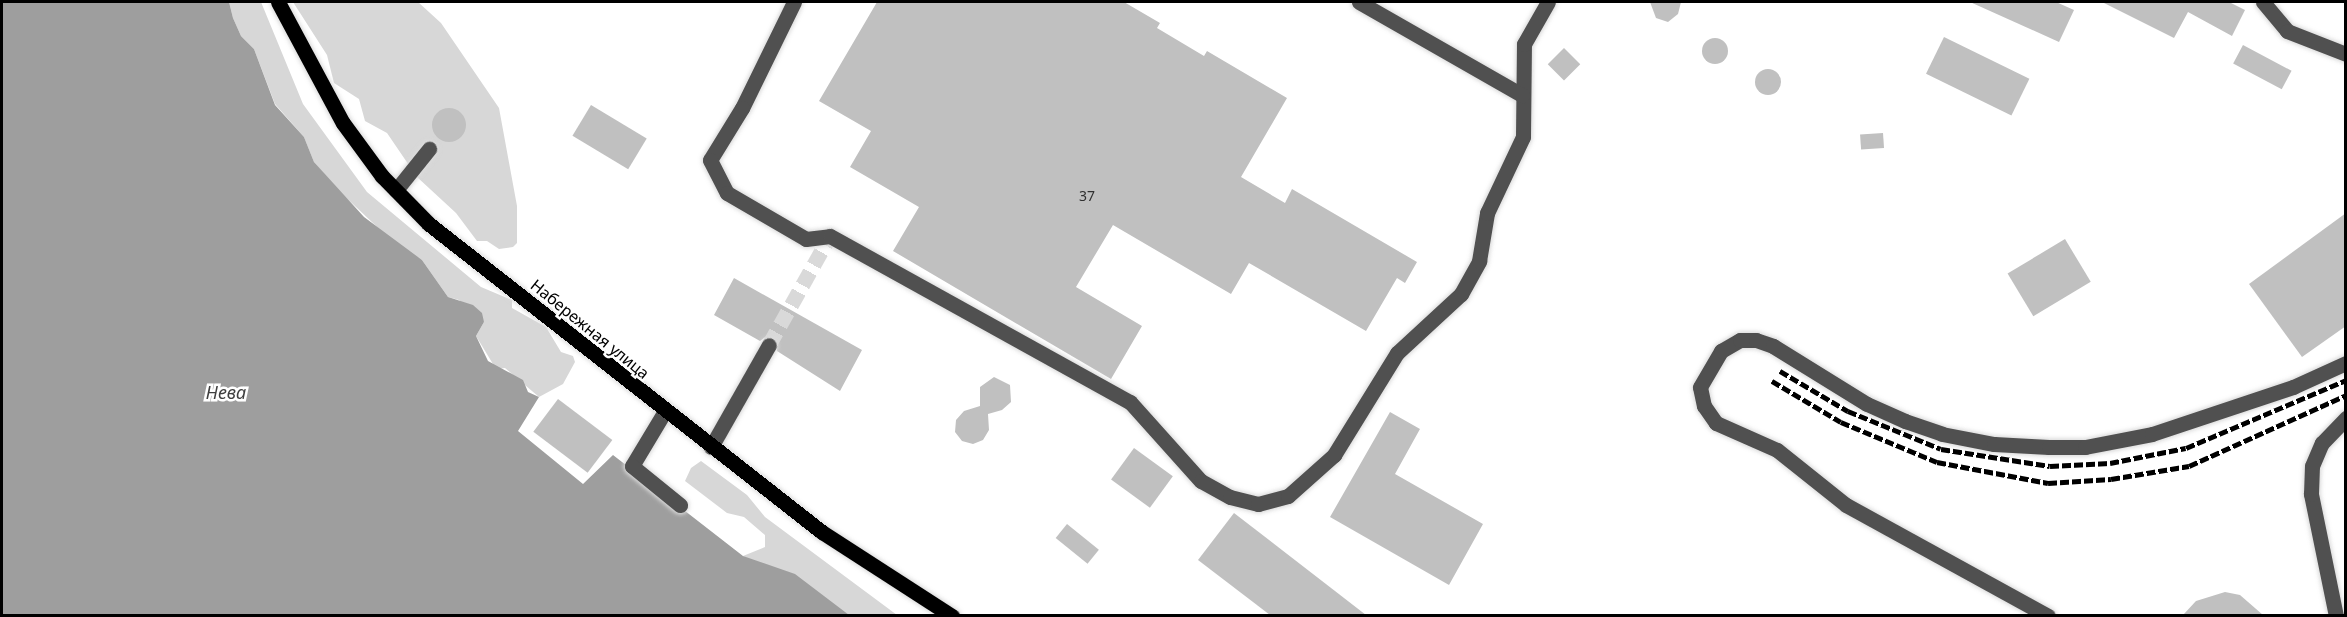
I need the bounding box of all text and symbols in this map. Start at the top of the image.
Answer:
house number: 37 [1079,188,1095,204]
street label: Набережная улица [527,275,653,383]
water label: Нева [206,381,246,403]

